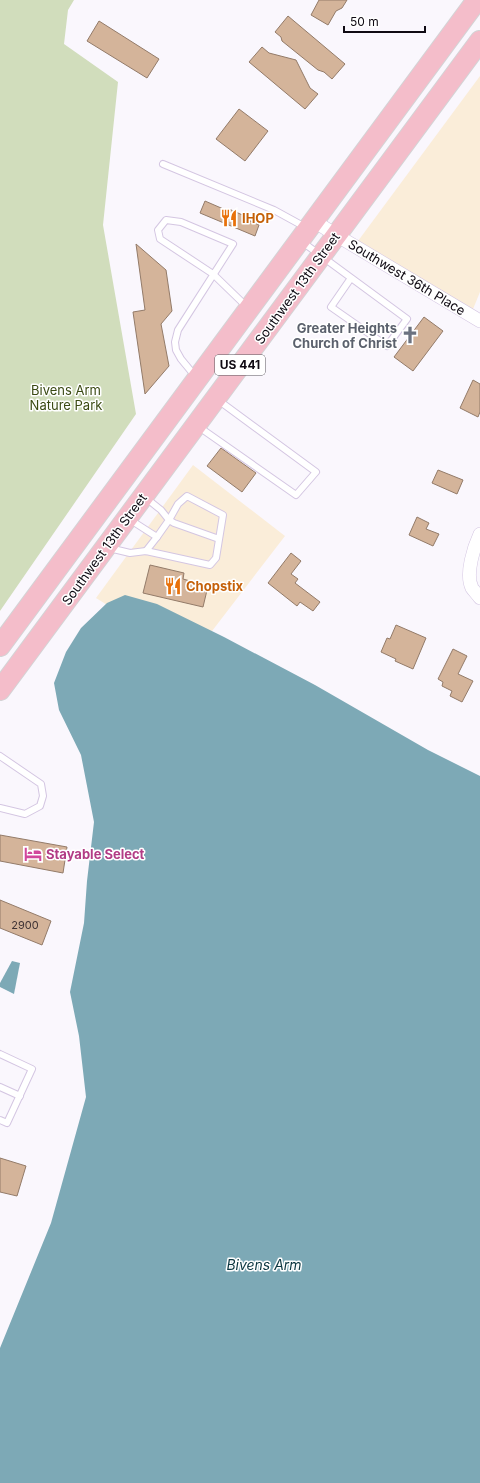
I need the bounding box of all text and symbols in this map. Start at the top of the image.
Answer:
scale bar [344,8,425,34]
text: 50 m [350,14,379,29]
restaurant icon: IHOP [219,208,239,228]
place label: IHOP [242,210,274,226]
street label: Southwest 13th Street [251,229,343,347]
street label: Southwest 36th Place [345,236,469,318]
place label: Greater Heights Church of Christ [293,320,397,351]
church icon: Greater Heights Church of Christ [400,325,420,345]
road number: US 441 [215,355,265,375]
park label: Bivens Arm Nature Park [30,382,102,413]
street label: Southwest 13th Street [58,490,150,608]
restaurant icon: Chopstix [163,576,183,596]
place label: Chopstix [186,578,243,594]
hotel icon: Stayable Select [23,844,43,864]
place label: Stayable Select [46,846,145,862]
house number: 2900 [11,918,39,932]
water label: Bivens Arm [226,1256,302,1273]

